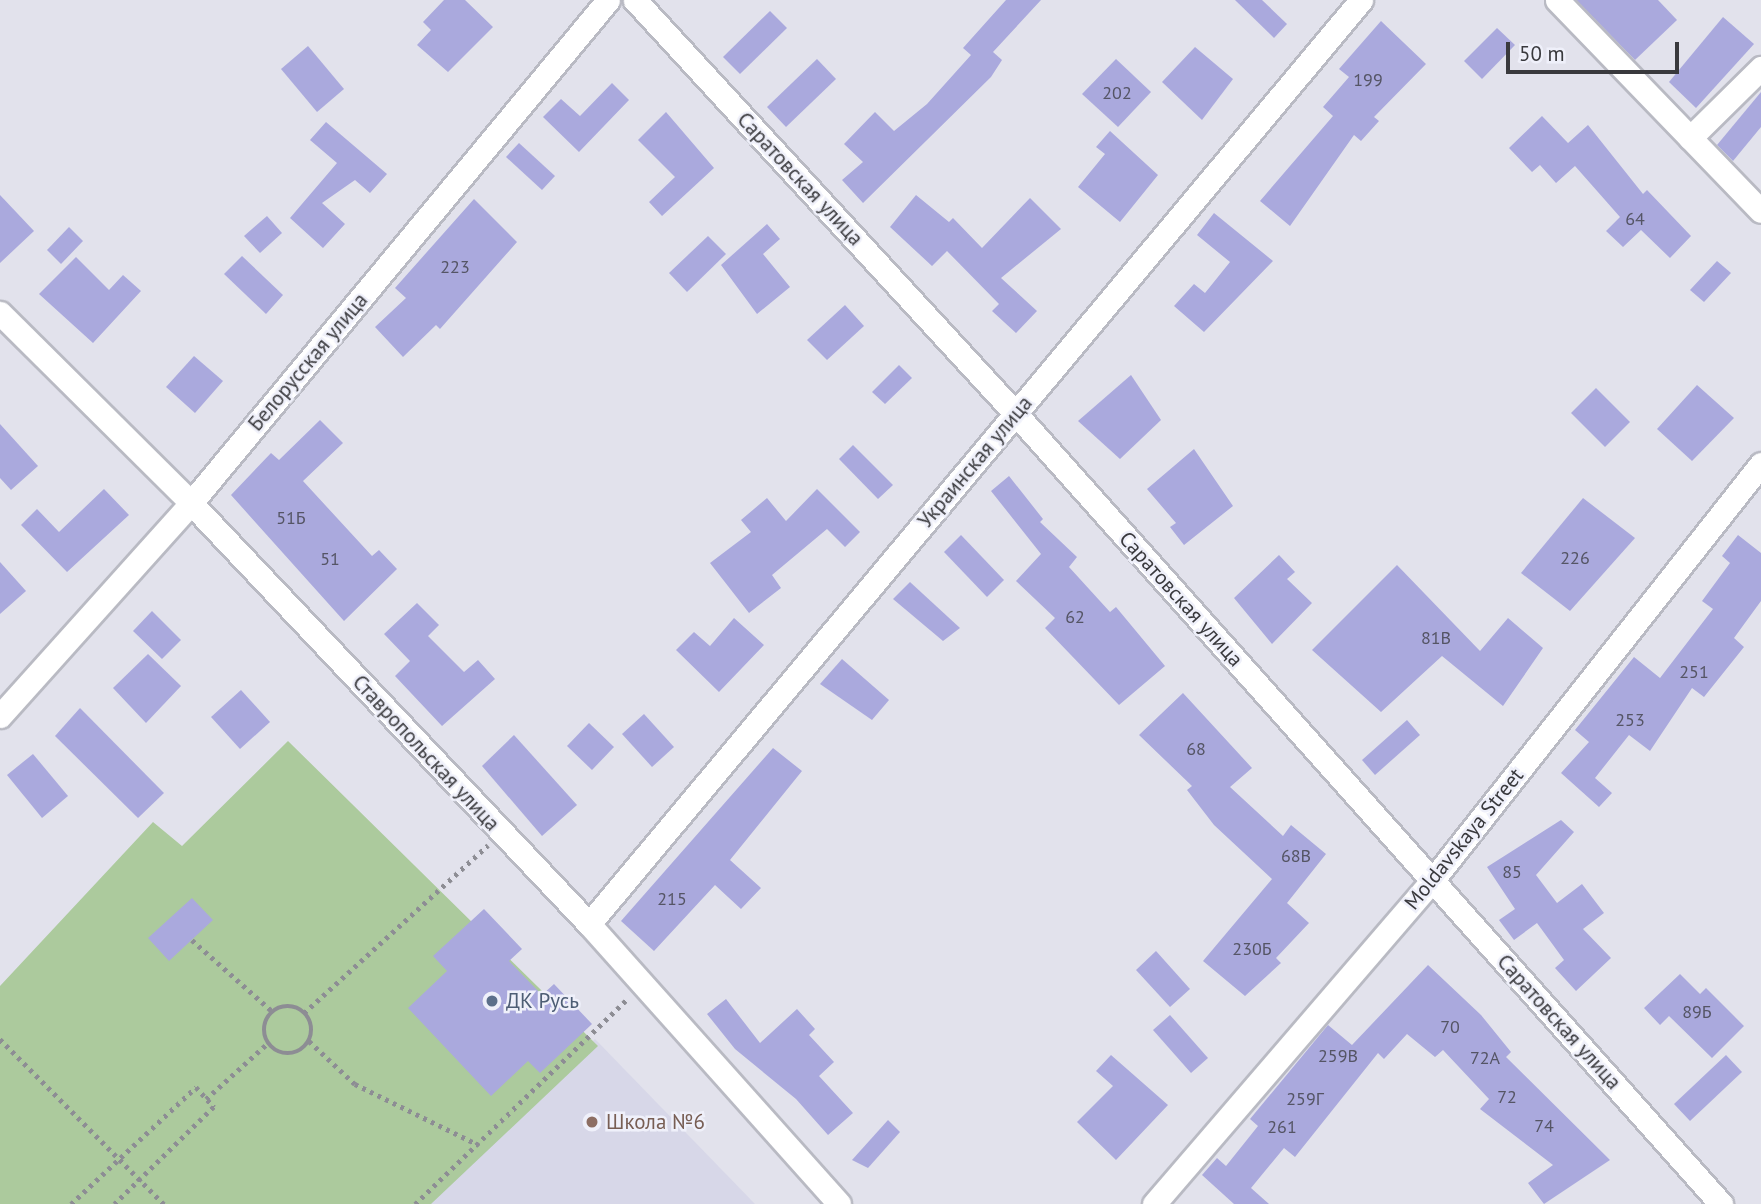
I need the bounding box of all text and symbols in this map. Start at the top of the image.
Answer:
scale bar [1509,28,1682,72]
text: 50 m [1519,40,1565,67]
house number: 199 [1353,69,1383,91]
house number: 202 [1102,82,1132,104]
street label: Саратовская улица [732,107,868,251]
house number: 64 [1625,208,1645,230]
house number: 223 [440,256,470,278]
street label: Белорусская улица [243,288,373,436]
street label: Украинская улица [913,391,1037,533]
house number: 51Б [276,507,306,529]
street label: Саратовская улица [1114,526,1248,672]
house number: 226 [1560,547,1590,569]
house number: 51 [320,548,340,570]
house number: 62 [1065,606,1085,628]
house number: 81В [1421,627,1451,649]
house number: 251 [1679,661,1709,683]
street label: Ставропольская улица [347,670,505,836]
house number: 253 [1615,709,1645,731]
house number: 68 [1186,738,1206,760]
street label: Moldavskaya Street [1399,763,1529,915]
house number: 68В [1281,845,1311,867]
house number: 85 [1502,861,1522,883]
house number: 215 [657,888,687,910]
house number: 230Б [1232,938,1272,960]
street label: Саратовская улица [1492,949,1626,1095]
place label: ДК Русь [506,988,579,1014]
marker: ДК Русь [484,993,500,1009]
house number: 89Б [1682,1001,1712,1023]
house number: 70 [1440,1016,1460,1038]
house number: 259В [1318,1045,1358,1067]
house number: 72А [1470,1047,1500,1069]
house number: 72 [1497,1086,1517,1108]
house number: 259Г [1286,1088,1324,1110]
place label: Школа №6 [606,1109,705,1135]
marker: Школа №6 [584,1114,600,1130]
house number: 74 [1534,1115,1554,1137]
house number: 261 [1267,1116,1297,1138]

